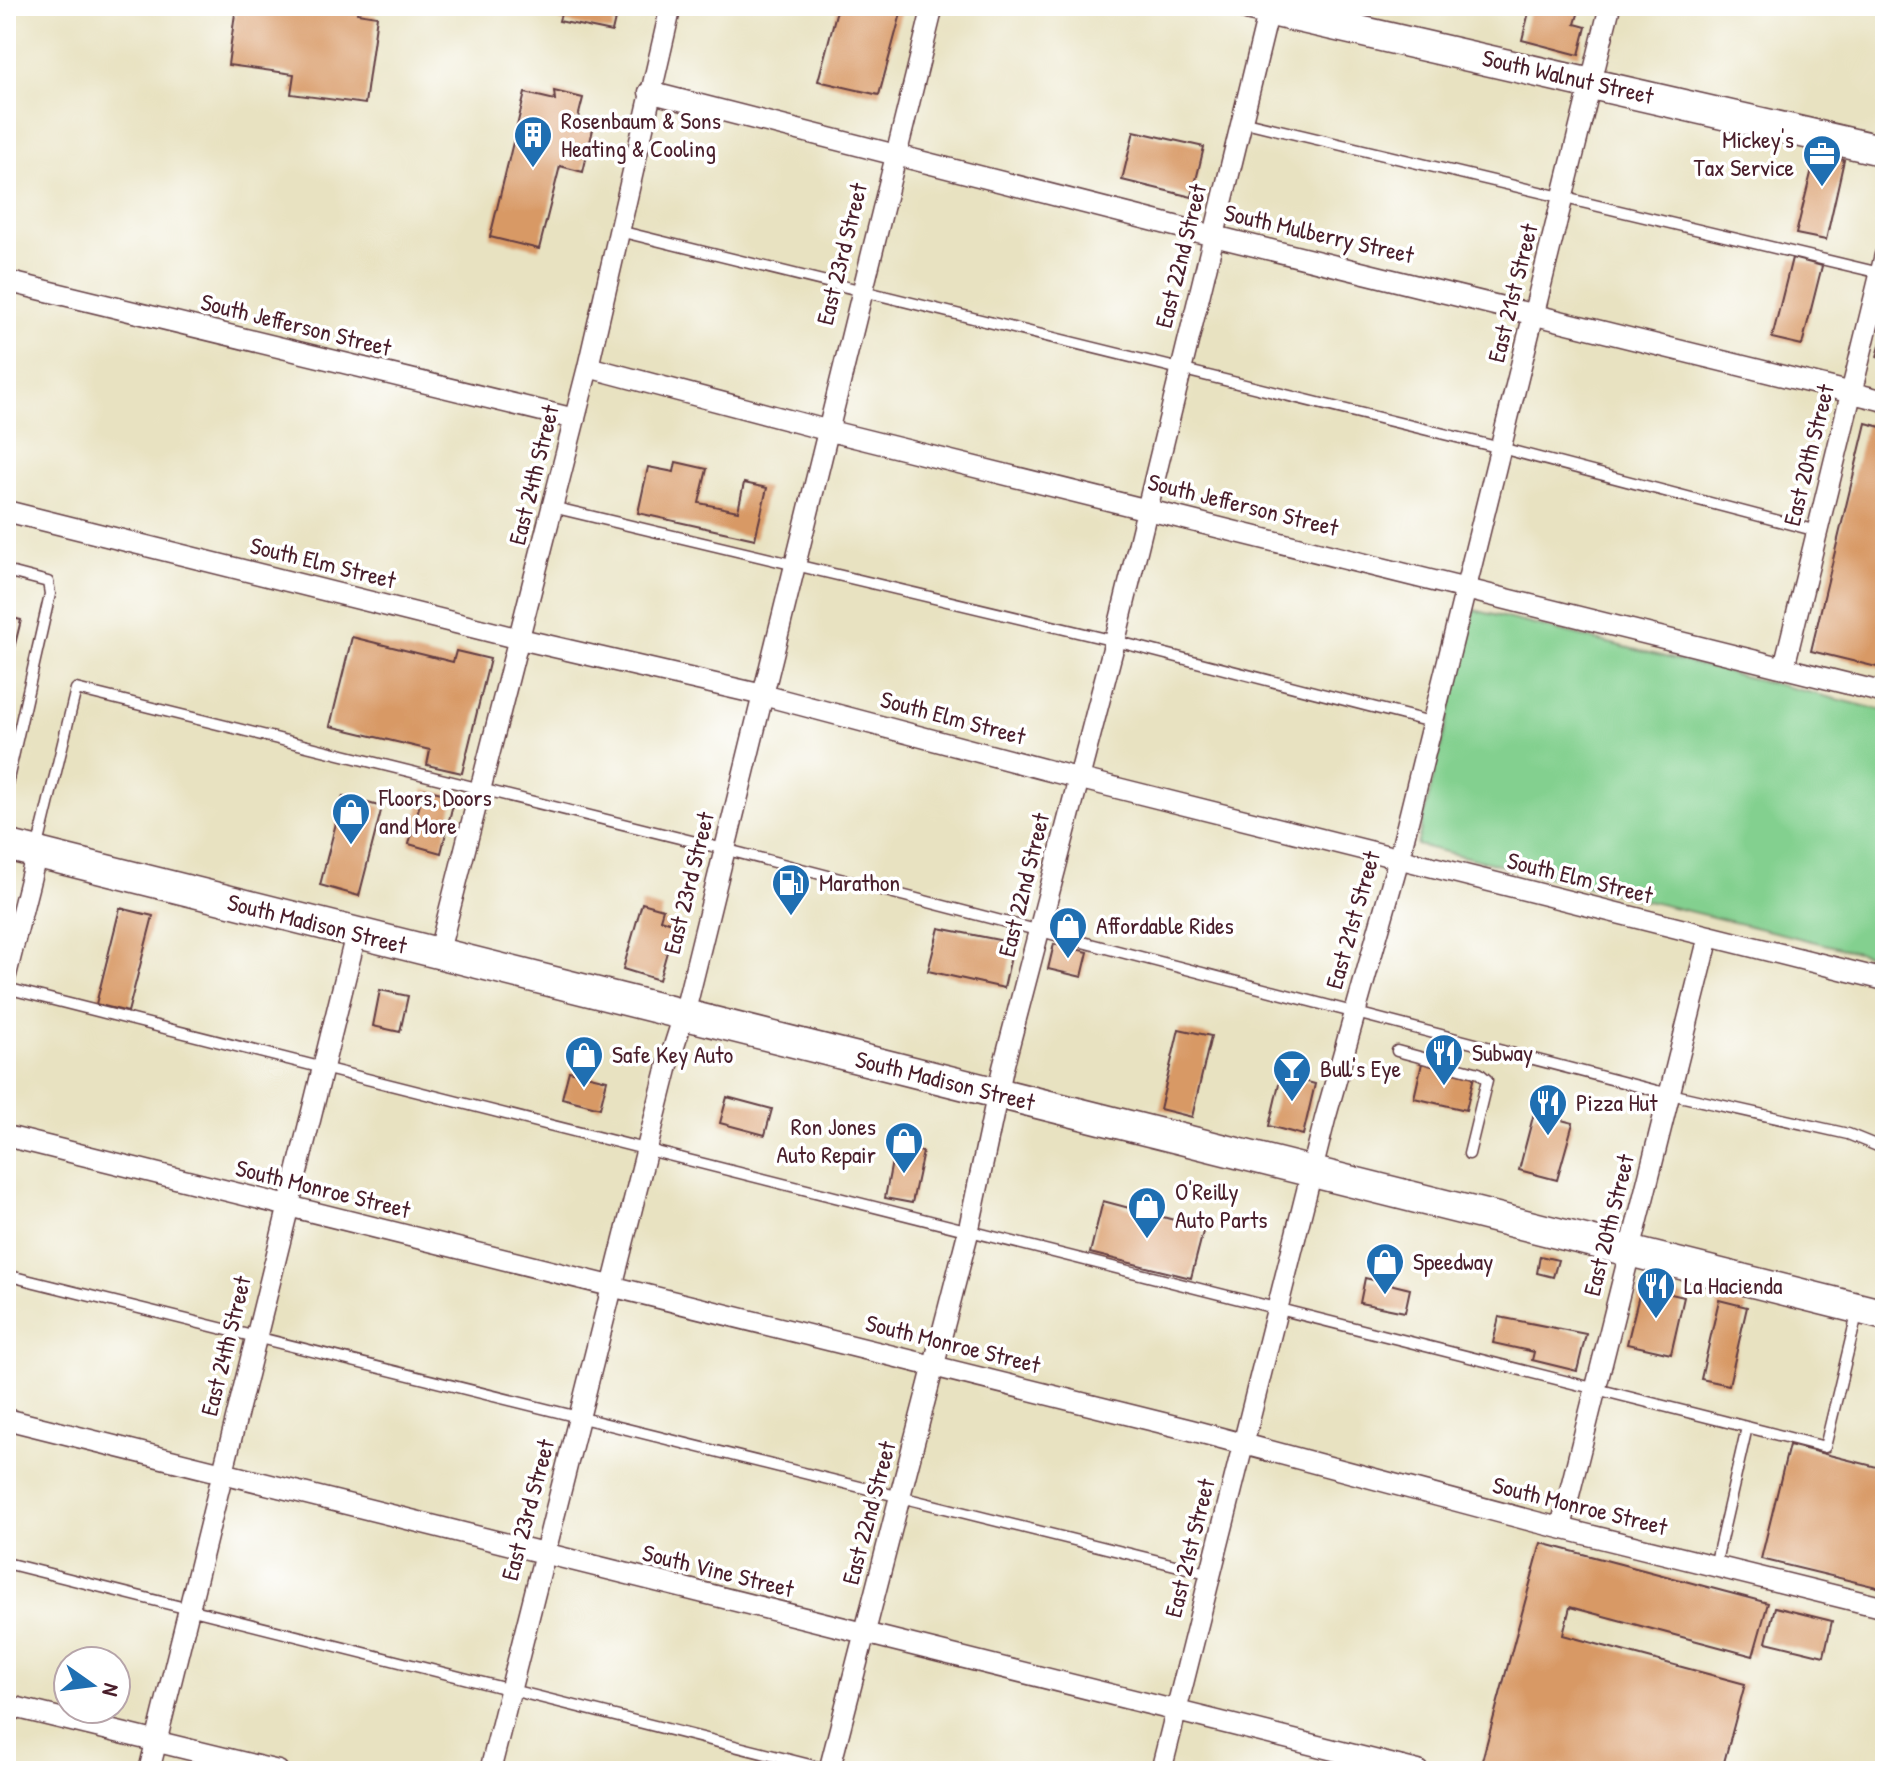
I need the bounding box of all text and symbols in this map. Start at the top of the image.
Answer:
street label: South Walnut Street [1479,41,1658,111]
place label: Rosenbaum & Sons Heating & Cooling [561,104,721,164]
building icon: Rosenbaum & Sons Heating & Cooling [512,114,554,169]
place label: Mickey's Tax Service [1693,123,1794,183]
office icon: Mickey's Tax Service [1801,133,1843,188]
street label: East 23rd Street [808,179,874,328]
street label: East 22nd Street [1147,180,1214,331]
street label: South Mulberry Street [1221,196,1418,271]
street label: East 21st Street [1479,219,1545,365]
street label: South Jefferson Street [198,285,395,363]
street label: East 20th Street [1775,380,1841,529]
street label: East 24th Street [500,401,566,548]
street label: South Jefferson Street [1145,465,1342,543]
street label: South Elm Street [247,528,400,596]
street label: South Elm Street [877,682,1030,752]
place label: Floors, Doors and More [378,781,492,841]
shop icon: Floors, Doors and More [330,791,372,846]
street label: East 23rd Street [655,808,721,957]
street label: East 22nd Street [990,809,1057,960]
street label: South Elm Street [1504,843,1657,911]
street label: East 21st Street [1317,846,1387,992]
fuel station icon: Marathon [770,862,812,917]
place label: Marathon [819,866,900,898]
street label: South Madison Street [224,885,411,961]
shop icon: Affordable Rides [1047,905,1089,960]
place label: Affordable Rides [1096,909,1234,941]
restaurant icon: Subway [1423,1032,1465,1087]
shop icon: Safe Key Auto [563,1034,605,1089]
place label: Subway [1472,1036,1533,1068]
place label: Safe Key Auto [612,1038,733,1070]
street label: South Madison Street [852,1042,1039,1118]
bar icon: Bull's Eye [1271,1048,1313,1103]
place label: Bull's Eye [1320,1052,1402,1084]
restaurant icon: Pizza Hut [1527,1082,1569,1137]
place label: Pizza Hut [1576,1086,1658,1118]
place label: Ron Jones Auto Repair [776,1110,876,1170]
shop icon: Ron Jones Auto Repair [883,1120,925,1175]
street label: East 20th Street [1575,1150,1641,1299]
street label: South Monroe Street [233,1151,415,1225]
place label: O'Reilly Auto Parts [1175,1175,1267,1235]
shop icon: O'Reilly Auto Parts [1126,1185,1168,1240]
shop icon: Speedway [1364,1241,1406,1296]
place label: Speedway [1413,1245,1493,1277]
restaurant icon: La Hacienda [1635,1265,1677,1320]
place label: La Hacienda [1684,1269,1782,1301]
street label: East 24th Street [192,1272,258,1419]
street label: South Monroe Street [863,1306,1045,1380]
street label: East 23rd Street [493,1435,561,1584]
street label: East 22nd Street [834,1437,903,1588]
street label: South Monroe Street [1490,1468,1672,1542]
street label: East 21st Street [1156,1474,1222,1620]
street label: South Vine Street [639,1536,798,1604]
north arrow [52,1645,132,1725]
text: N [95,1681,127,1699]

